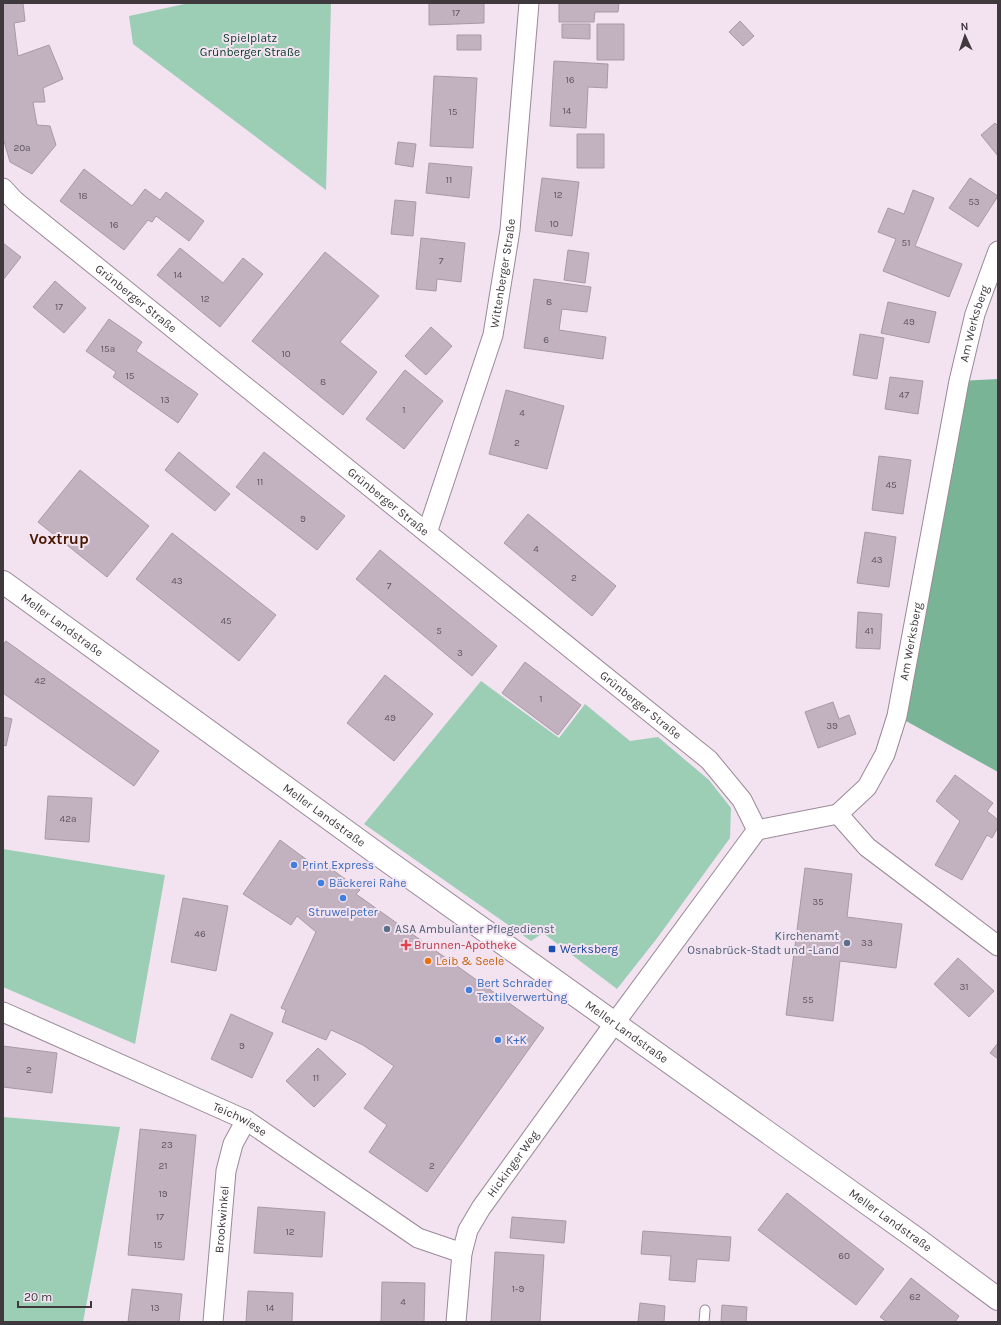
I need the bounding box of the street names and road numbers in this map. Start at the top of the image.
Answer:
street label: Wittenberger Straße [487,218,518,329]
street label: Grünberger Straße [92,261,179,335]
street label: Am Werksberg [957,283,992,364]
street label: Grünberger Straße [345,465,432,539]
street label: Meller Landstraße [18,590,106,659]
street label: Am Werksberg [897,601,925,682]
street label: Grünberger Straße [597,668,684,742]
street label: Meller Landstraße [280,781,368,850]
street label: Meller Landstraße [583,998,671,1066]
street label: Teichwiese [211,1099,270,1139]
street label: Hickinger Weg [484,1128,542,1200]
street label: Brookwinkel [212,1185,232,1254]
street label: Meller Landstraße [846,1186,934,1254]

